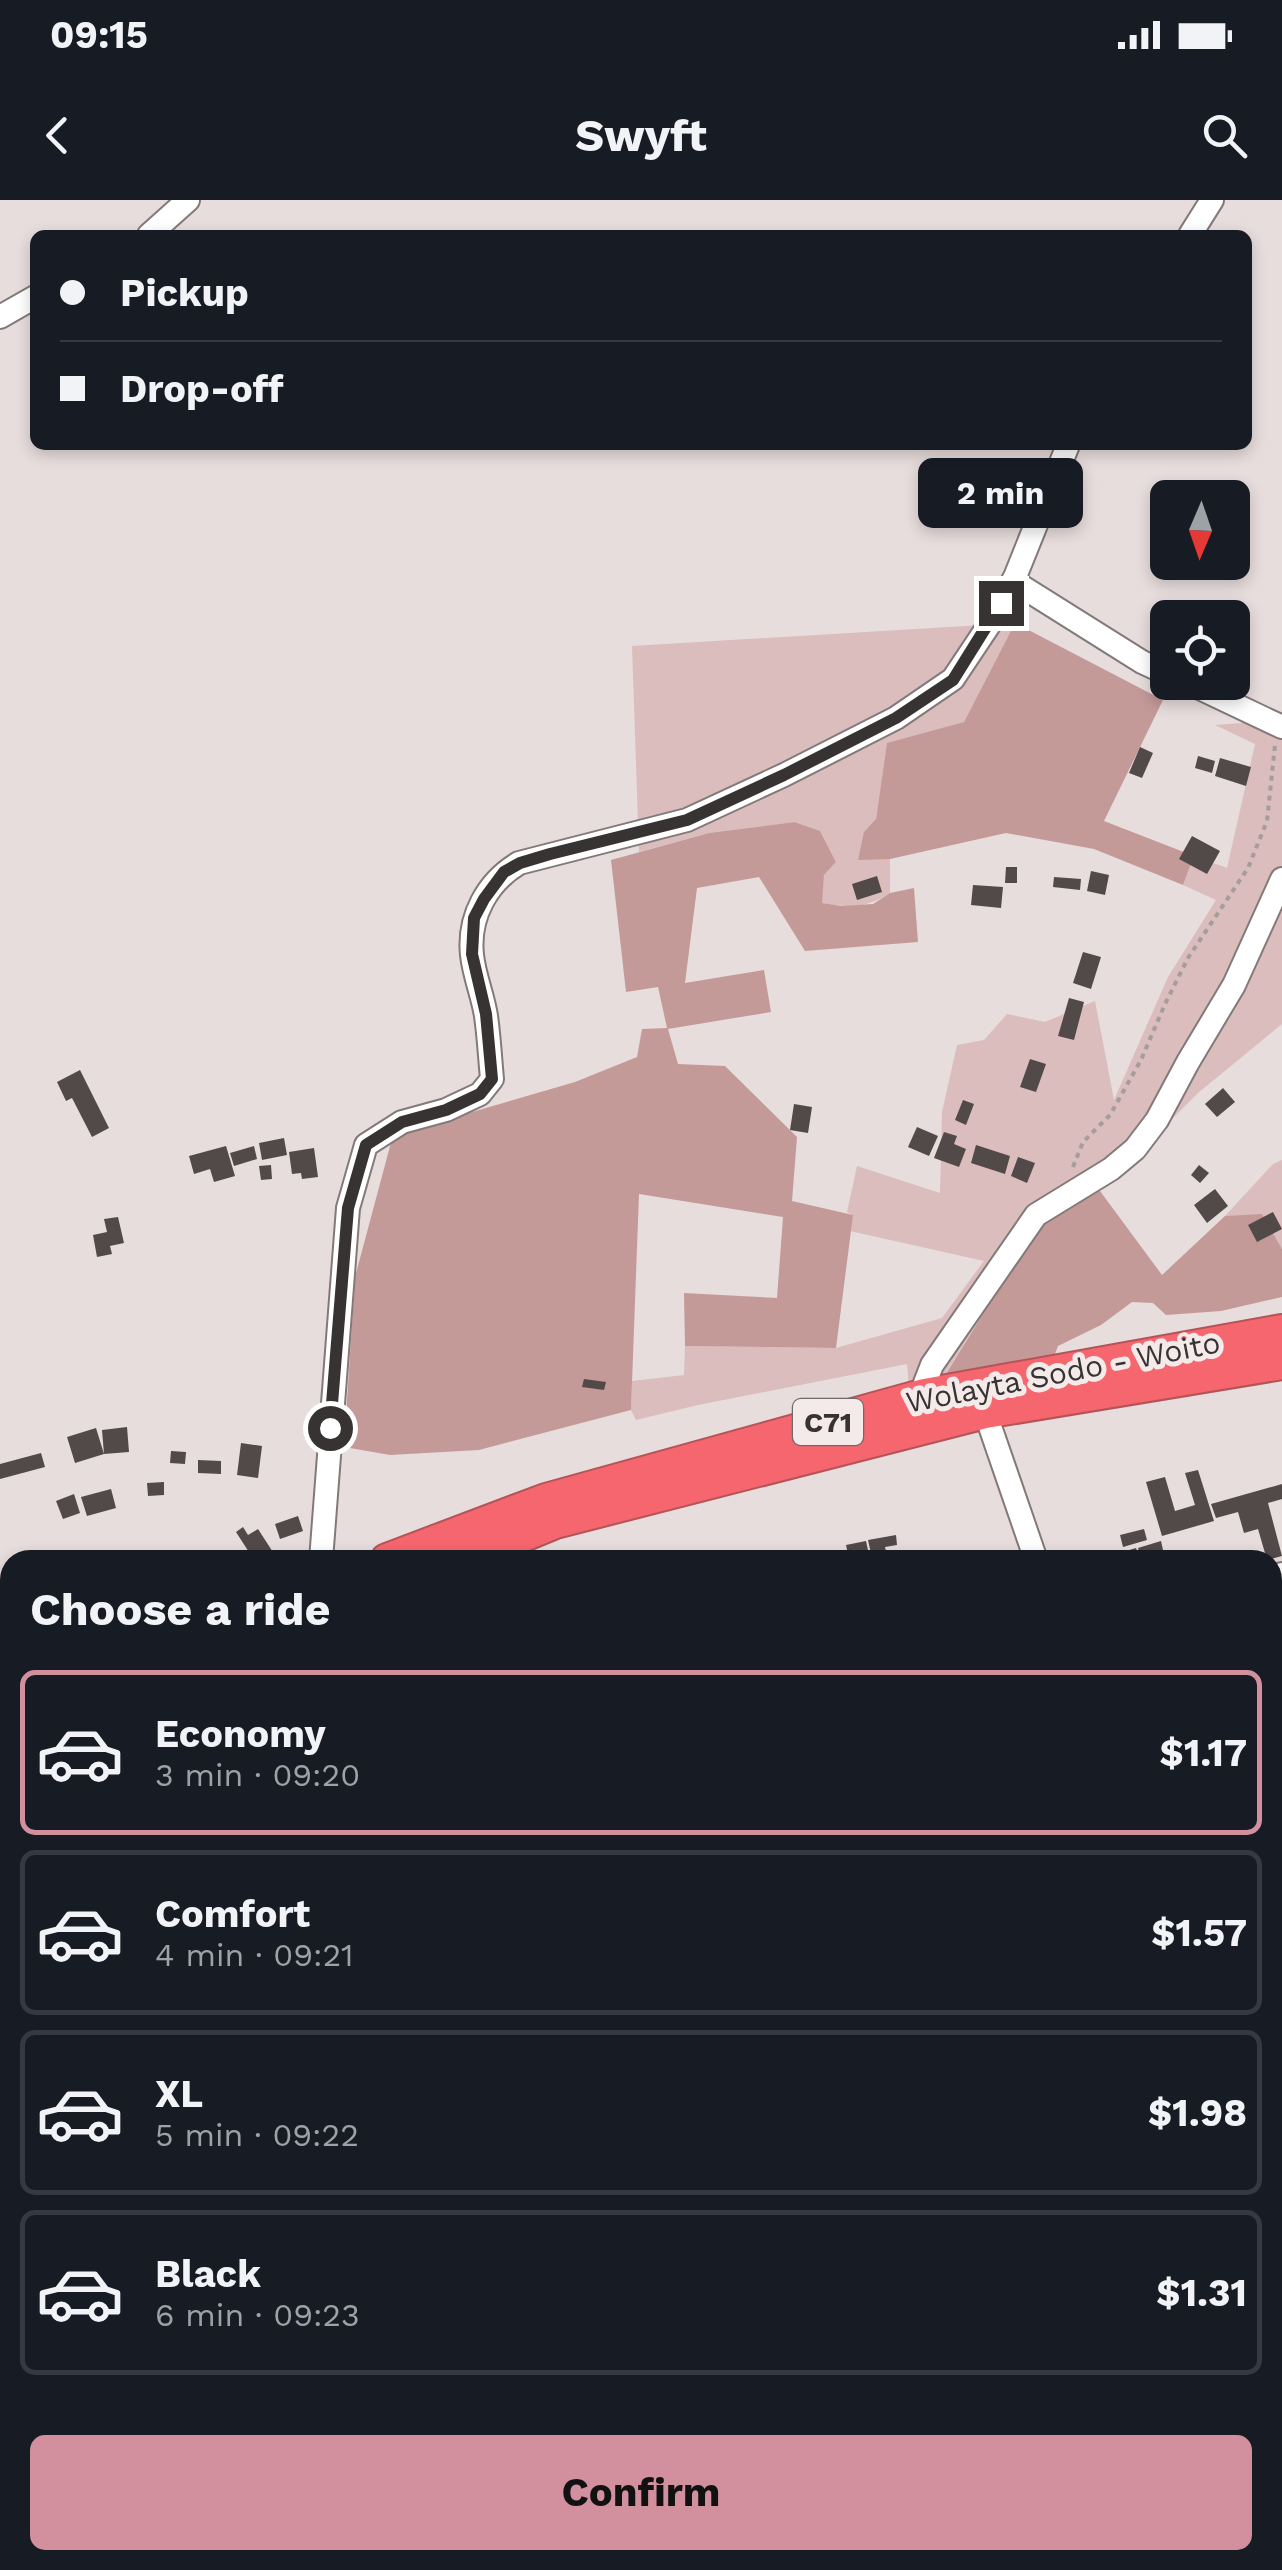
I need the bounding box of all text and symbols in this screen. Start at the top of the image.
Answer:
text: 09:15 [50,13,148,57]
icon: back [30,108,85,163]
icon: search [1197,108,1252,163]
text: Swyft [575,109,707,162]
text: Pickup [120,271,249,315]
text: Drop-off [120,367,284,411]
callout: 2 min [918,458,1084,528]
text: 2 min [957,474,1044,512]
north arrow [1150,480,1250,580]
map controls [1150,480,1250,700]
route end [979,581,1024,626]
button: locate [1150,600,1250,700]
street label: Wolayta Sodo - Woito [903,1324,1223,1420]
road number: C71 [793,1399,863,1445]
route start [308,1406,353,1451]
text: Choose a ride [30,1583,330,1636]
icon: car [35,1708,125,1798]
text: Economy [155,1712,326,1756]
text: $1.17 [1160,1731,1247,1775]
text: 3 min · 09:20 [155,1756,360,1794]
icon: car [35,1888,125,1978]
text: Comfort [155,1892,310,1936]
text: $1.57 [1151,1911,1247,1955]
text: 4 min · 09:21 [155,1936,354,1974]
icon: car [35,2068,125,2158]
text: XL [155,2072,203,2116]
text: $1.98 [1148,2091,1247,2135]
text: 5 min · 09:22 [155,2116,359,2154]
icon: car [35,2248,125,2338]
text: Black [155,2252,261,2296]
text: $1.31 [1156,2271,1247,2315]
text: 6 min · 09:23 [155,2296,360,2334]
button: Confirm [30,2435,1252,2550]

